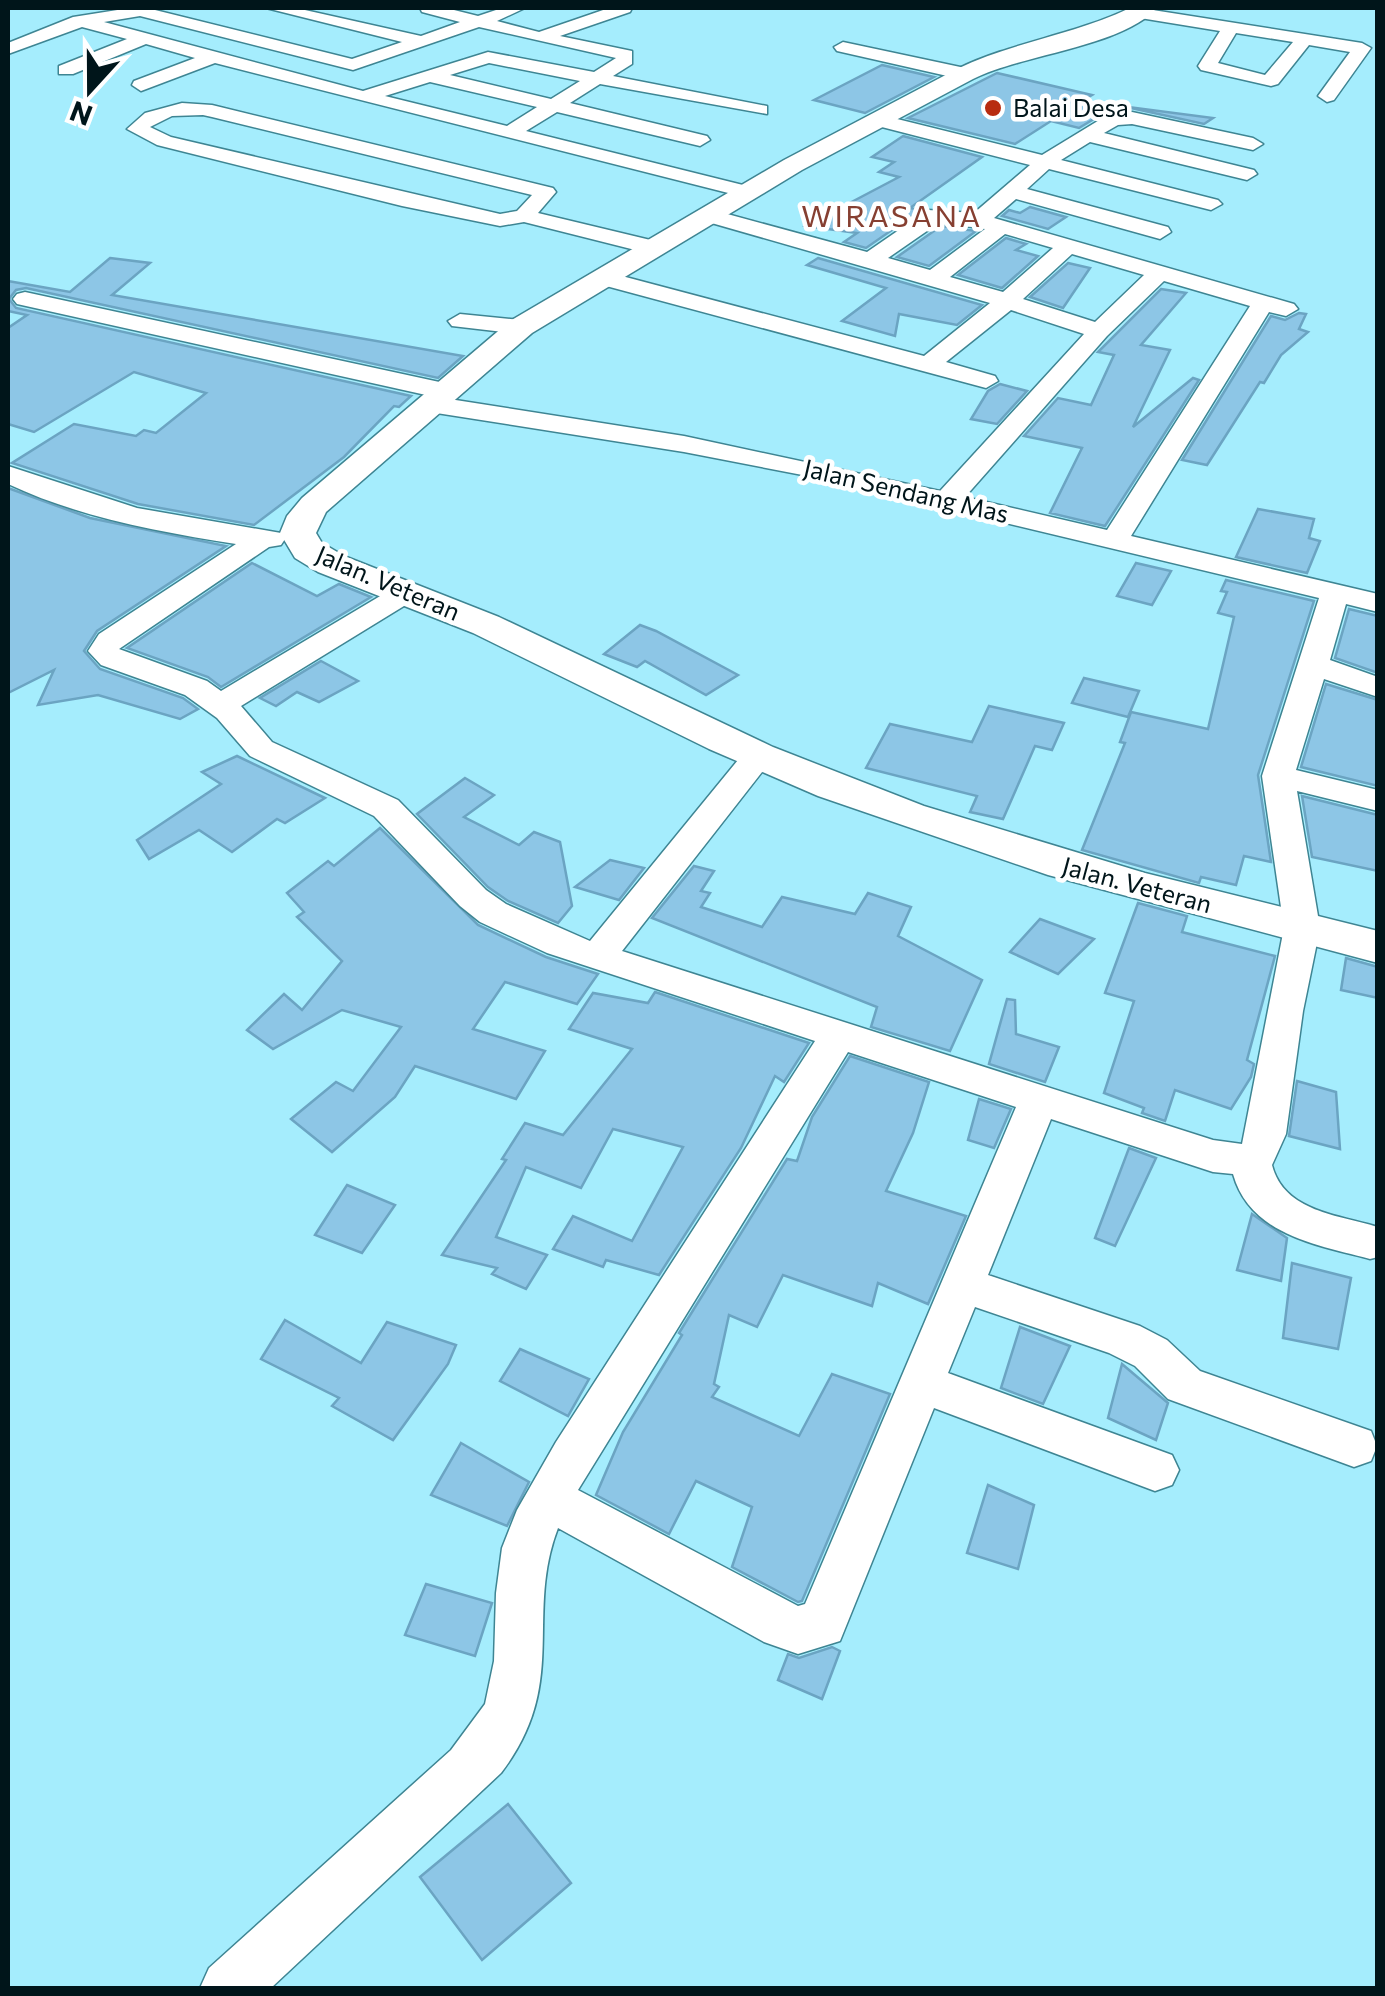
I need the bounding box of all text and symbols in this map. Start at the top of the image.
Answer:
north arrow [40,40,140,140]
place label: Balai Desa [1013,92,1129,122]
text: N [65,95,97,134]
marker: Balai Desa [982,97,1004,119]
district label: WIRASANA [801,196,983,233]
street label: Jalan Sendang Mas [801,452,1012,528]
street label: Jalan. Veteran [312,538,465,626]
street label: Jalan. Veteran [1059,850,1215,918]

